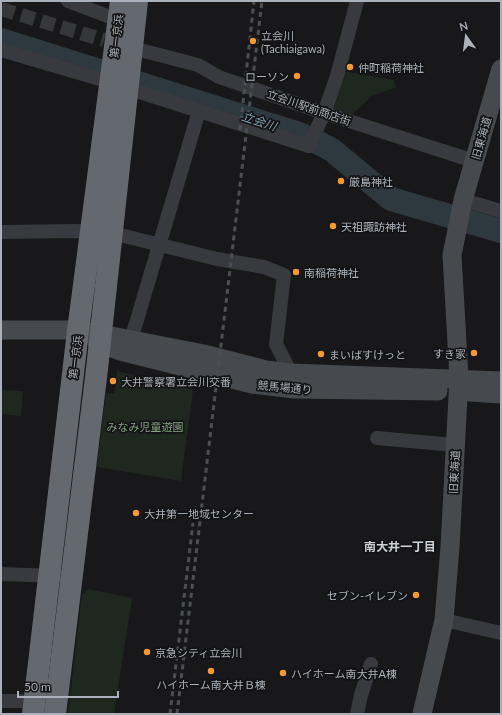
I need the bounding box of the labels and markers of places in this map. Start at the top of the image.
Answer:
place label: 立会川 (Tachiaigawa) [261,29,325,55]
marker: 立会川 (Tachiaigawa) [248,36,258,46]
place label: 仲町稲荷神社 [358,61,424,74]
marker: 仲町稲荷神社 [345,62,355,72]
place label: ローソン [245,70,289,83]
marker: ローソン [292,71,302,81]
place label: 厳島神社 [349,175,393,188]
marker: 厳島神社 [336,176,346,186]
place label: 天祖諏訪神社 [341,220,407,233]
marker: 天祖諏訪神社 [328,221,338,231]
place label: 南稲荷神社 [304,266,359,279]
marker: 南稲荷神社 [291,267,301,277]
place label: すき家 [433,347,466,360]
place label: まいばすけっと [329,348,406,361]
marker: すき家 [469,348,479,358]
marker: まいばすけっと [316,349,326,359]
place label: 大井警察署立会川交番 [121,375,231,388]
marker: 大井警察署立会川交番 [108,376,118,386]
place label: 大井第一地域センター [144,507,254,520]
marker: 大井第一地域センター [131,508,141,518]
place label: セブン-イレブン [327,589,408,602]
marker: セブン-イレブン [411,590,421,600]
place label: 京急シティ立会川 [155,646,242,659]
marker: 京急シティ立会川 [142,647,152,657]
marker: ハイホーム南大井Ｂ棟 [206,666,216,676]
place label: ハイホーム南大井A棟 [291,667,397,680]
marker: ハイホーム南大井A棟 [278,668,288,678]
place label: ハイホーム南大井Ｂ棟 [156,678,266,691]

